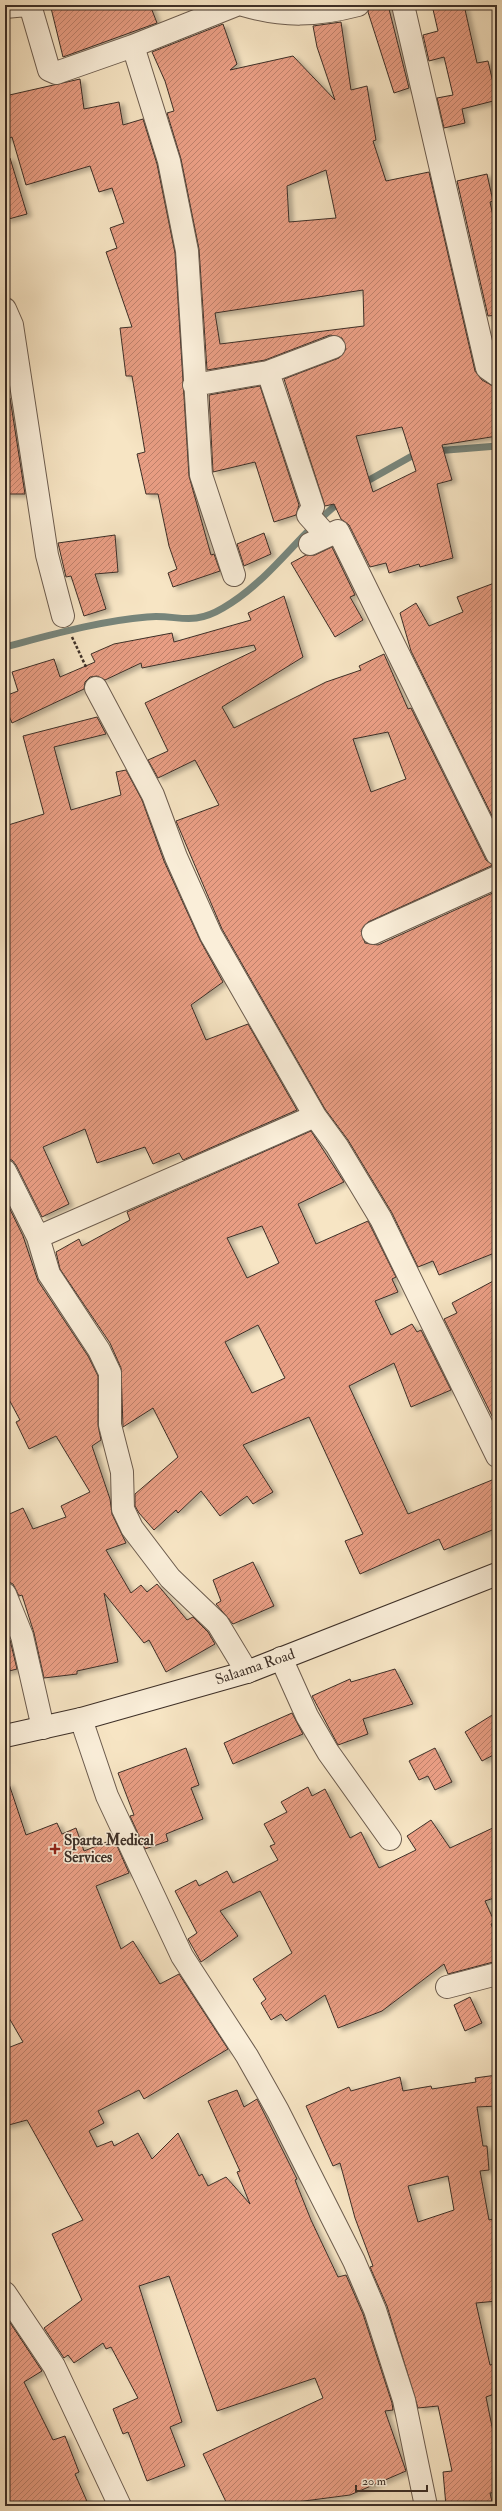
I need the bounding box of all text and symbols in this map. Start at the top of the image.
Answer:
street label: Salaama Road [213,1644,298,1689]
place label: Sparta Medical Services [64,1831,154,1867]
marker: Sparta Medical Services [49,1843,61,1855]
scale bar [356,2467,427,2493]
text: 20 m [362,2474,387,2489]

